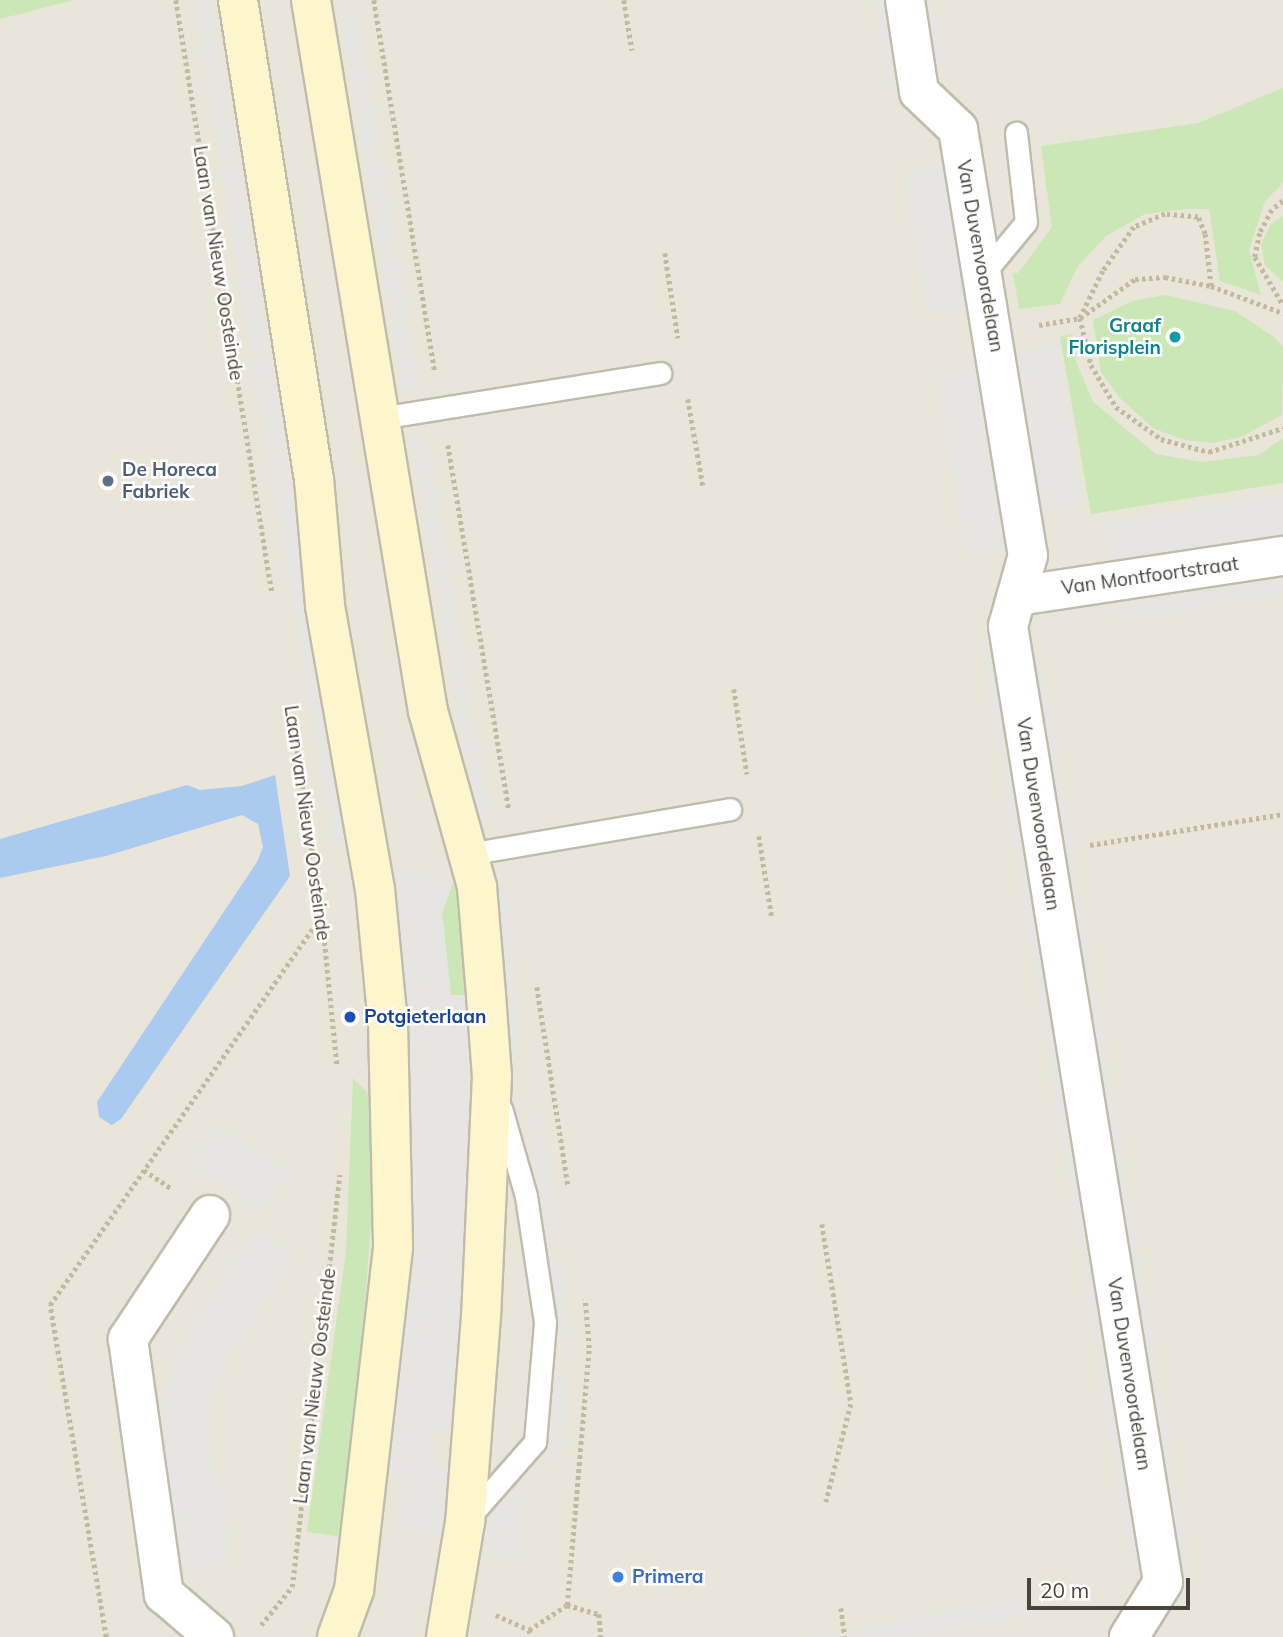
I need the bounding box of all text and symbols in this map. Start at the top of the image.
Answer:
street label: Laan van Nieuw Oosteinde [188,144,248,382]
street label: Van Duvenvoordelaan [952,158,1008,354]
place label: Graaf Florisplein [1068,315,1161,359]
marker: Graaf Florisplein [1167,329,1183,345]
place label: De Horeca Fabriek [122,459,217,503]
marker: De Horeca Fabriek [100,473,116,489]
street label: Van Montfoortstraat [1060,552,1240,600]
street label: Laan van Nieuw Oosteinde [279,704,335,942]
street label: Van Duvenvoordelaan [1012,716,1064,912]
place label: Potgieterlaan [364,1006,487,1028]
marker: Potgieterlaan [342,1009,358,1025]
street label: Laan van Nieuw Oosteinde [289,1267,341,1505]
street label: Van Duvenvoordelaan [1103,1276,1155,1472]
scale bar [1031,1564,1194,1608]
place label: Primera [632,1566,704,1588]
marker: Primera [610,1569,626,1585]
text: 20 m [1040,1577,1089,1603]

